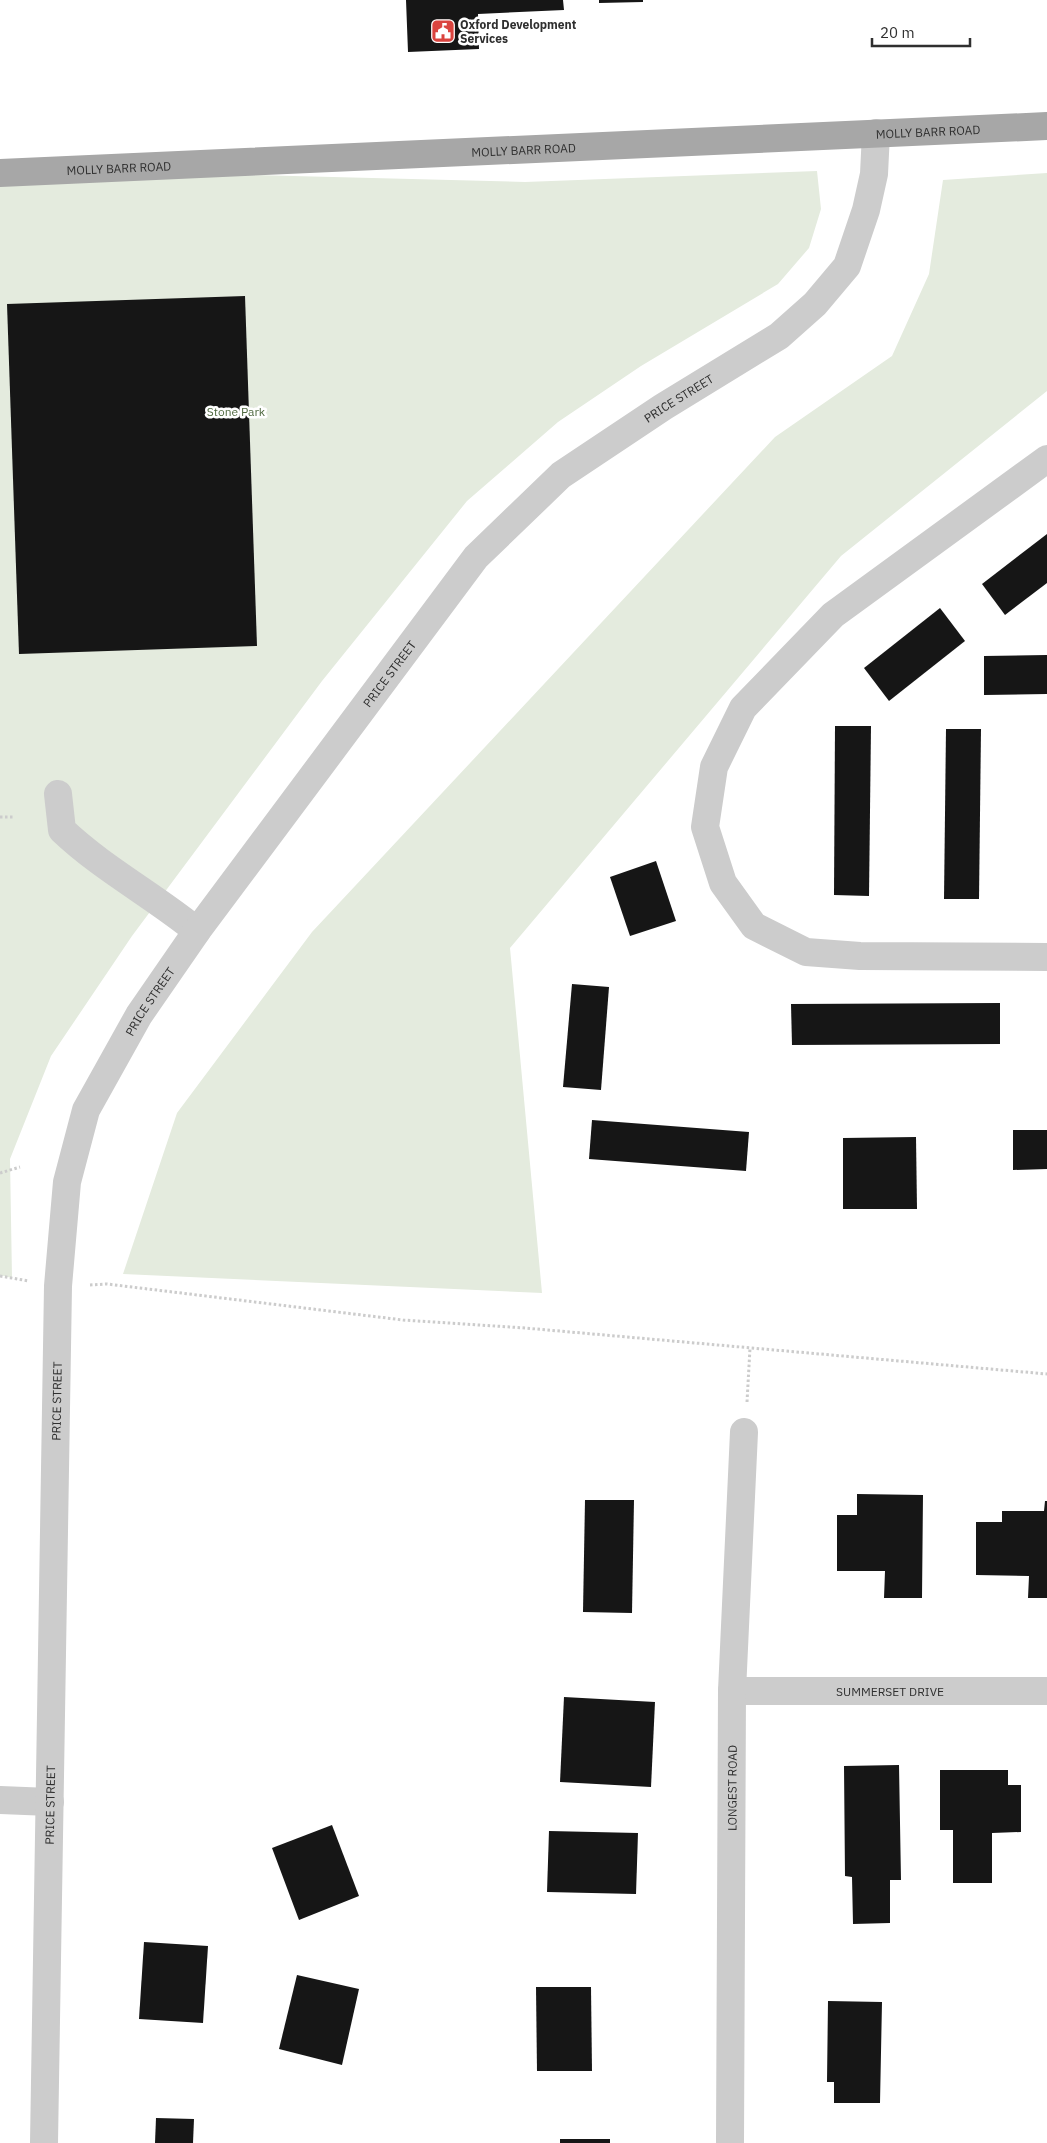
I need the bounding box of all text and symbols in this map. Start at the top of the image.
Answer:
scale bar [872,15,970,47]
place label: Oxford Development Services [460,17,577,46]
public building icon: Oxford Development Services [430,18,456,44]
text: 20 m [880,23,915,42]
street label: MOLLY BARR ROAD [875,121,981,141]
street label: MOLLY BARR ROAD [471,140,576,159]
street label: MOLLY BARR ROAD [66,158,171,178]
street label: PRICE STREET [641,370,716,425]
park label: Stone Park [207,404,266,419]
street label: PRICE STREET [359,637,419,710]
street label: PRICE STREET [122,964,178,1038]
street label: PRICE STREET [48,1361,64,1441]
street label: SUMMERSET DRIVE [836,1684,944,1699]
street label: LONGEST ROAD [724,1745,739,1831]
street label: PRICE STREET [41,1765,58,1845]

